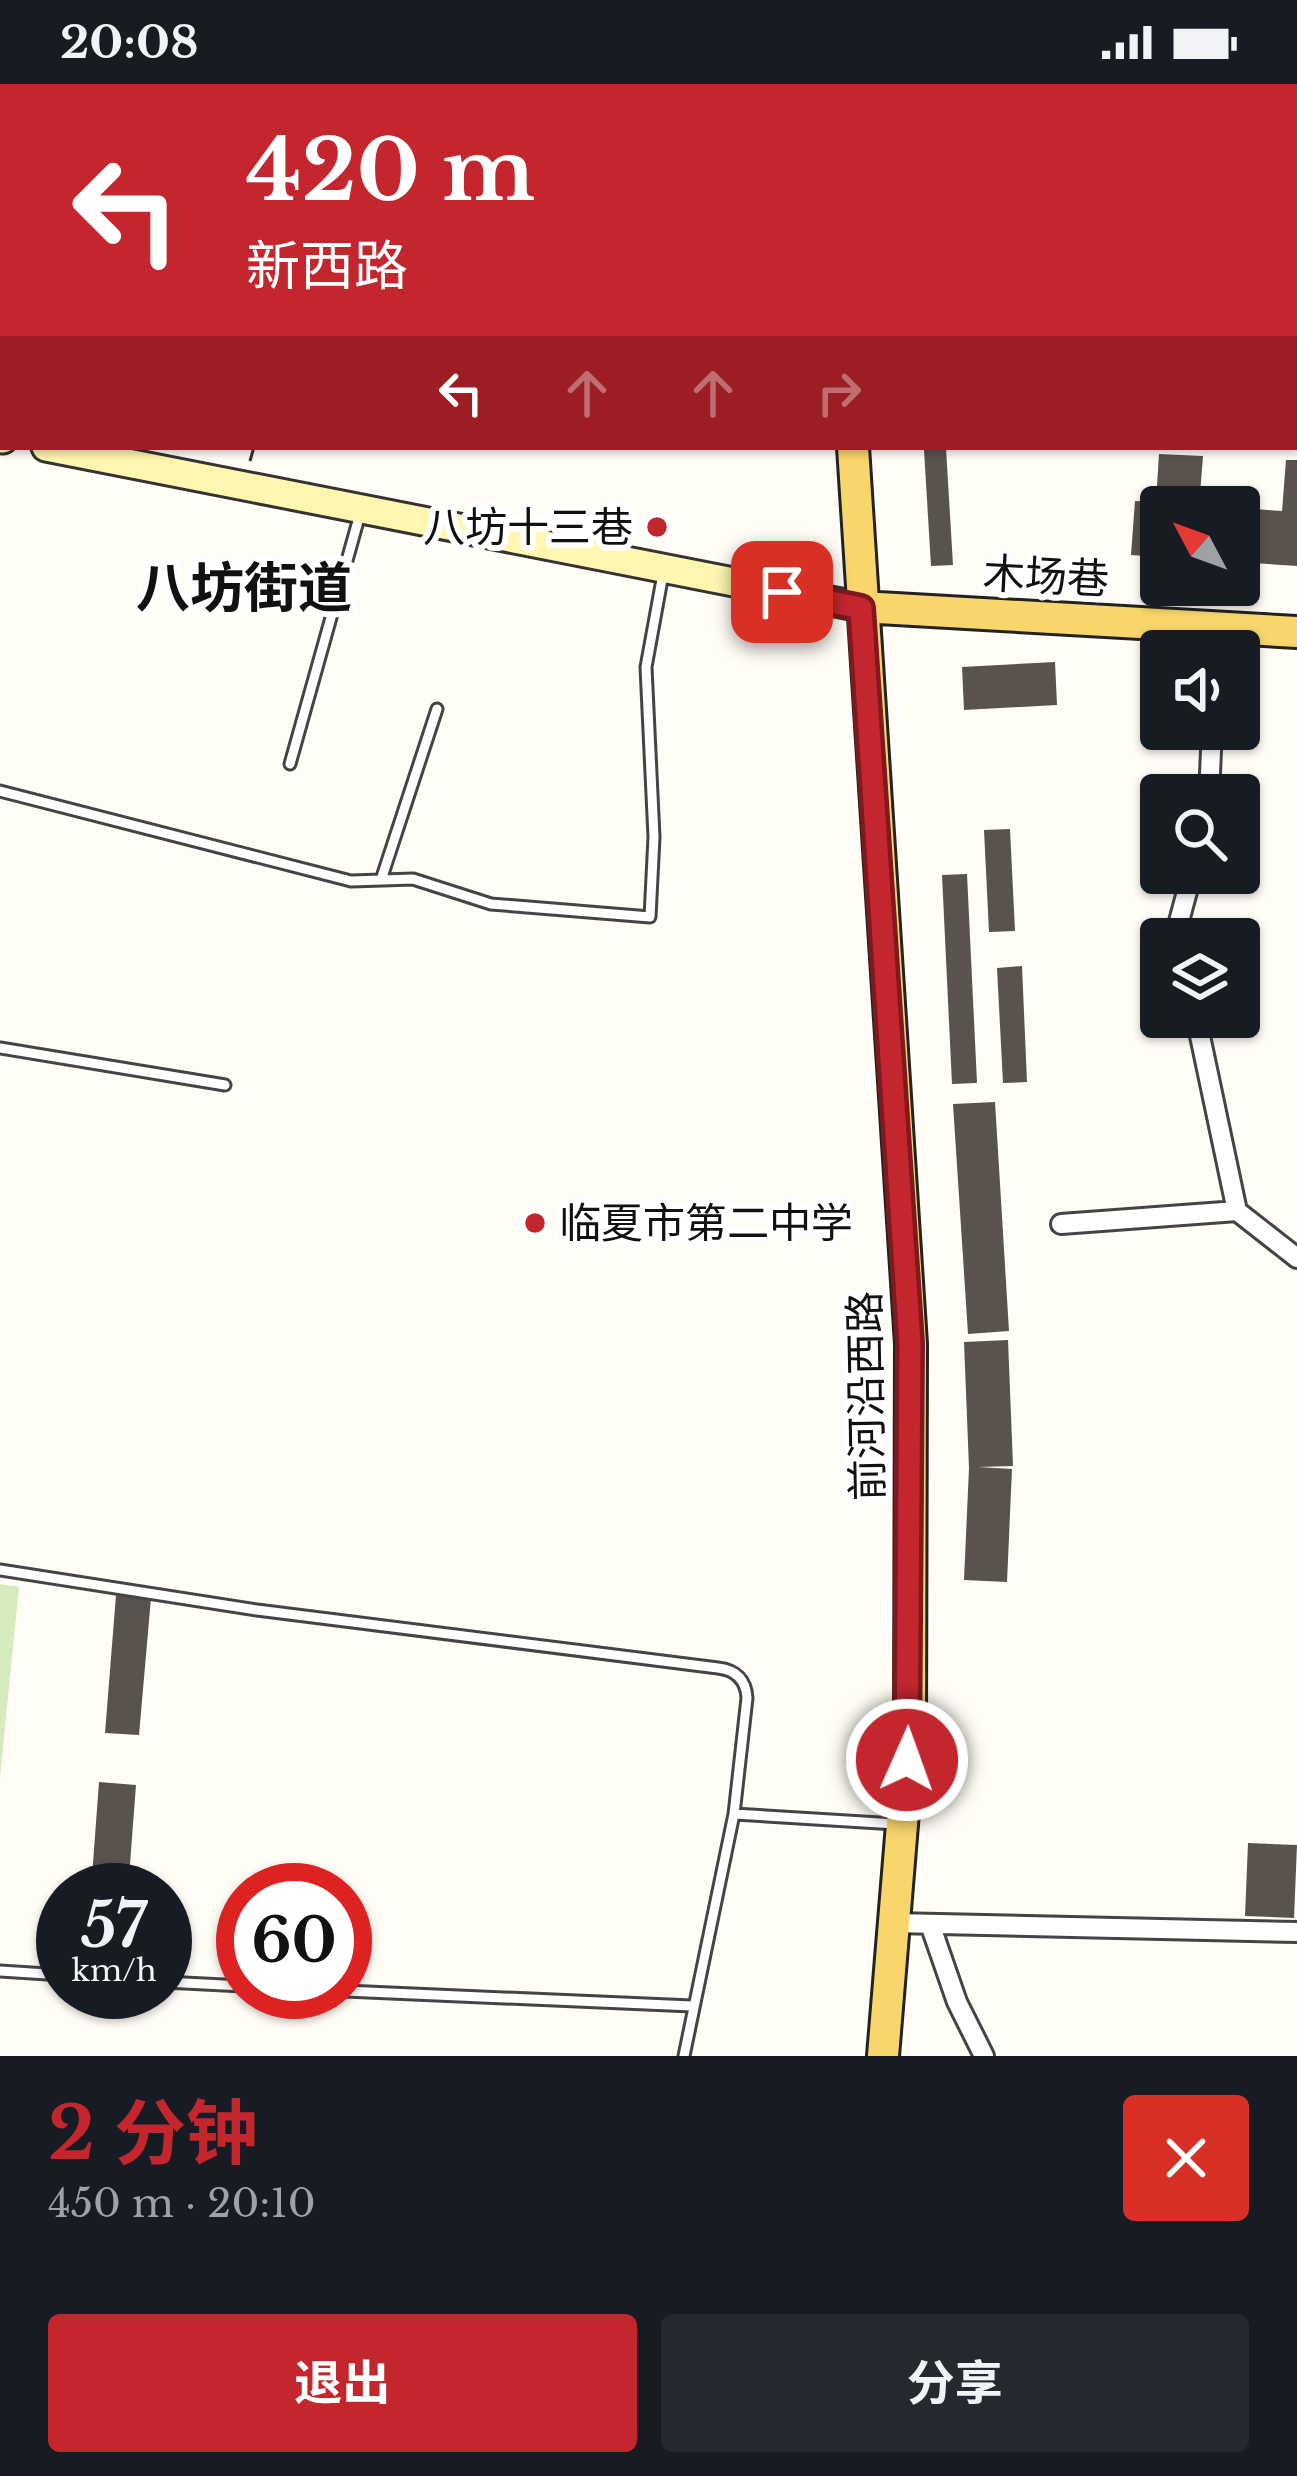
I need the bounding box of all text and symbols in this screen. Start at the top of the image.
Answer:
text: 20:08 [60,14,199,70]
text: 420 m [246,119,535,223]
icon: left [48,132,204,288]
text: 新西路 [246,233,408,300]
icon: left [428,360,494,426]
icon: ahead [554,360,620,426]
icon: ahead [680,360,746,426]
icon: right [806,360,872,426]
north arrow [1140,486,1260,606]
map controls [1140,486,1260,1038]
place label: 八坊十三巷 [423,501,633,553]
marker: 八坊十三巷 [644,514,670,540]
pin [731,541,833,643]
street label: 木场巷 [982,547,1110,605]
district label: 八坊街道 [136,555,352,622]
icon: arrive [749,559,815,625]
button: sound [1140,630,1260,750]
button: search [1140,774,1260,894]
button: layers [1140,918,1260,1038]
place label: 临夏市第二中学 [559,1197,853,1249]
marker: 临夏市第二中学 [522,1210,548,1236]
street label: 前河沿西路 [838,1291,894,1501]
position arrow [844,1697,970,1823]
speed limit sign: 60 [216,1863,372,2019]
text: 57 [81,1889,147,1963]
text: km/h [71,1952,157,1989]
text: 2 分钟 [48,2089,258,2178]
button: close [1123,2095,1249,2221]
text: 450 m · 20:10 [48,2179,316,2228]
button: 退出 [48,2314,637,2452]
button: 分享 [661,2314,1249,2452]

